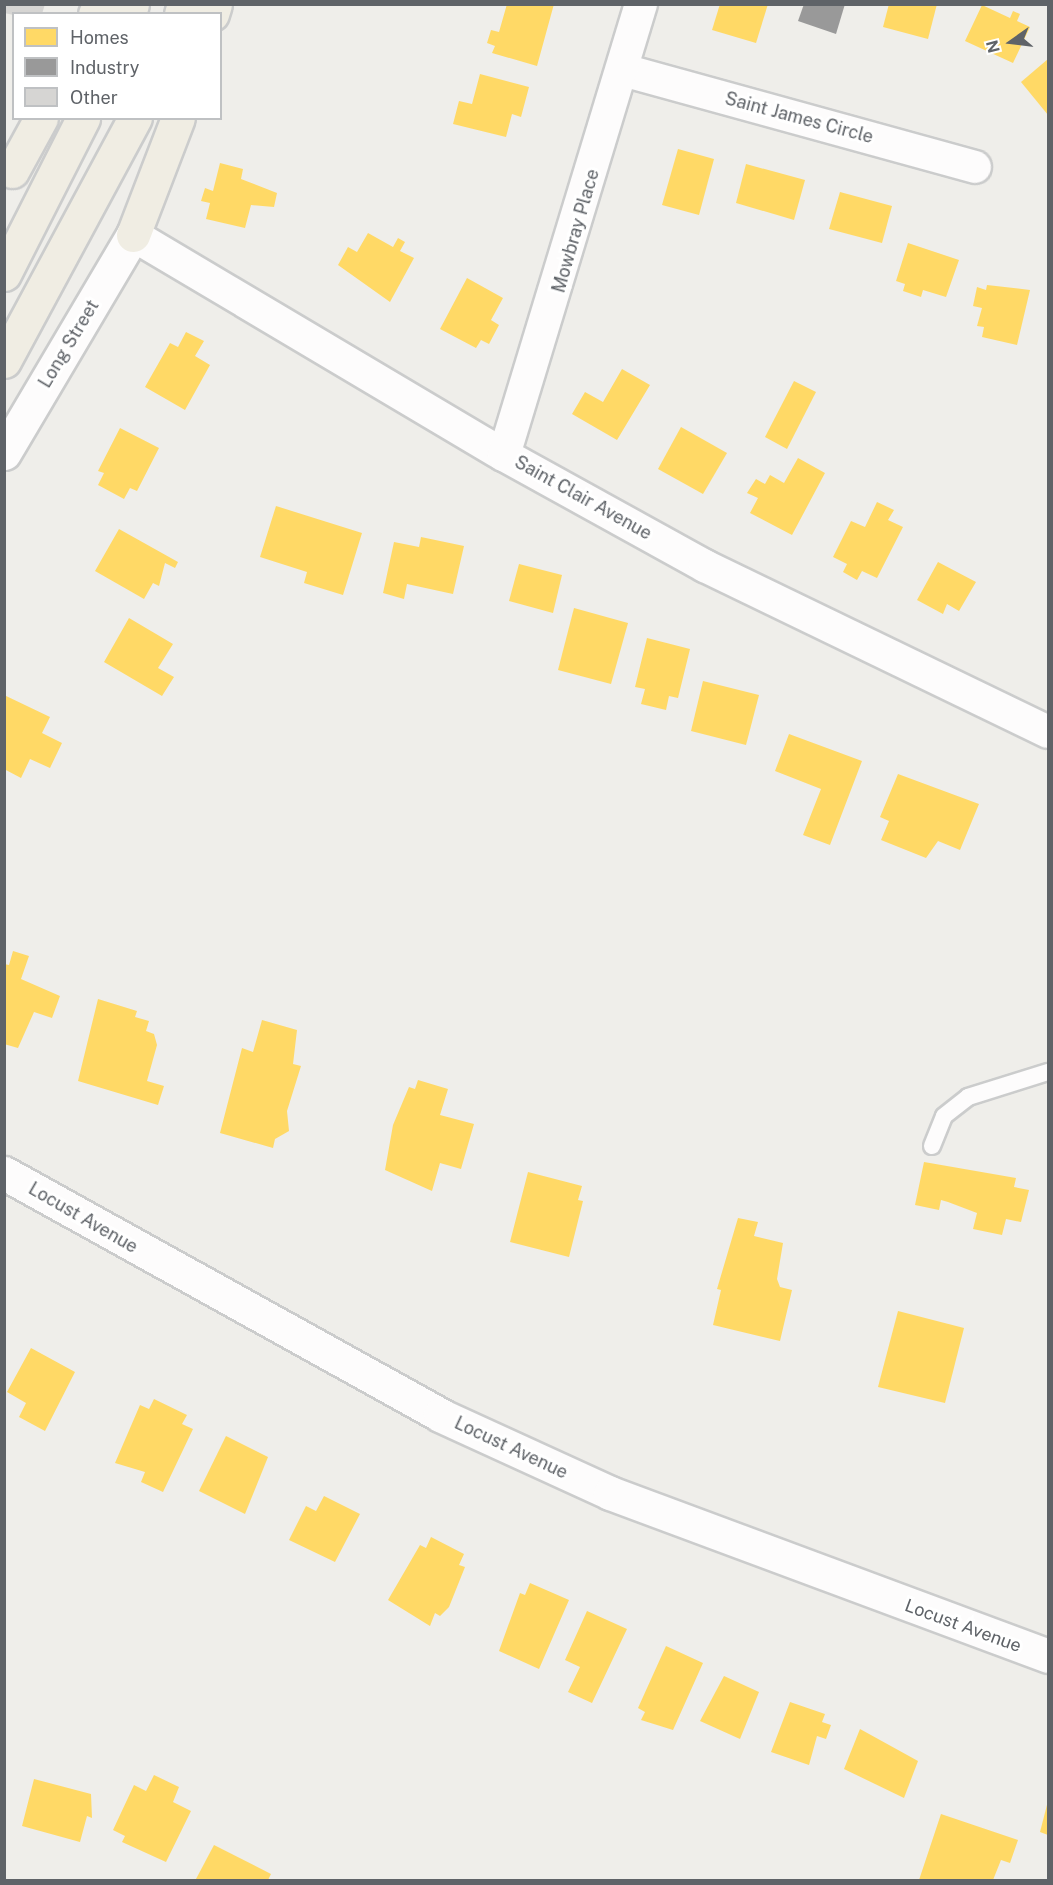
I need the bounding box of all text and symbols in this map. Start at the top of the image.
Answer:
legend [12,12,222,120]
north arrow [981,12,1041,72]
text: Homes [70,27,129,48]
text: N [982,38,1004,55]
text: Industry [70,57,139,78]
text: Other [70,87,118,108]
street label: Saint James Circle [722,88,876,148]
street label: Mowbray Place [548,167,604,295]
street label: Long Street [34,296,104,392]
street label: Saint Clair Avenue [511,451,655,545]
street label: Locust Avenue [25,1178,141,1258]
street label: Locust Avenue [451,1412,571,1484]
street label: Locust Avenue [902,1595,1024,1657]

